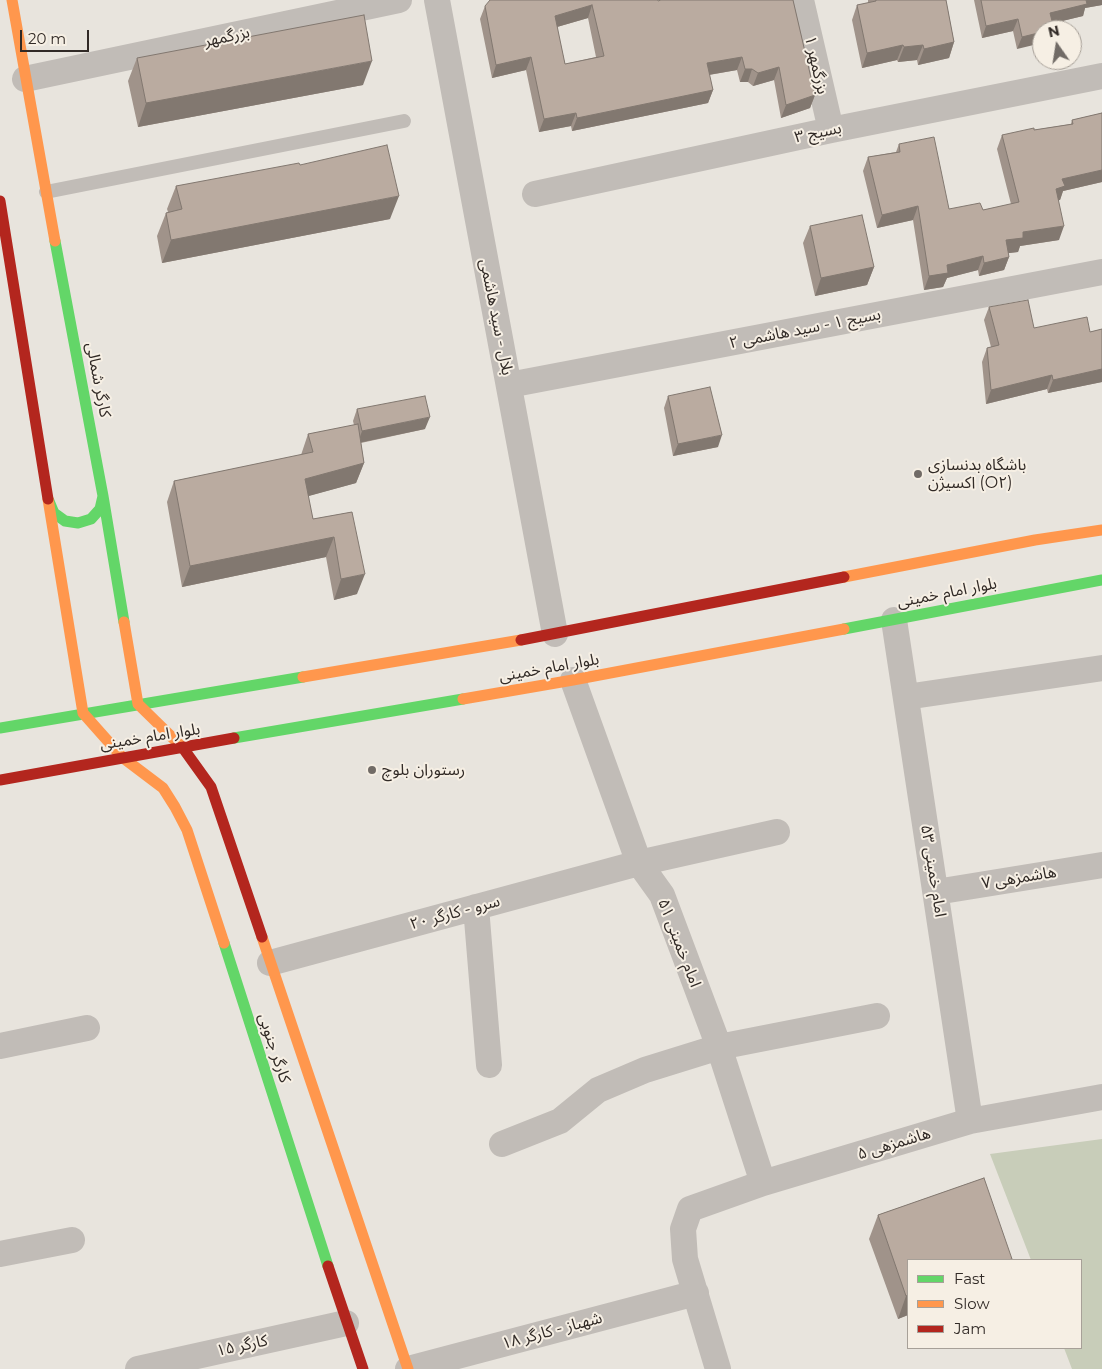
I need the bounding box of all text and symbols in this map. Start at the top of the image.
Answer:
scale bar [22,20,91,52]
north arrow [1032,20,1082,70]
text: N [1046,21,1061,41]
street label: بزرگمهر [202,23,252,51]
text: 20 m [28,29,66,48]
street label: بزرگمهر ۱ [800,34,832,96]
street label: بسیج ۳ [793,119,843,147]
street label: بلال - سید هاشمی [475,257,517,377]
street label: بسیج ۱ - سید هاشمی ۲ [728,305,882,353]
street label: کارگر شمالی [81,341,115,419]
place label: باشگاه بدنسازی اکسیژن (O۲) [928,455,1026,493]
marker: باشگاه بدنسازی اکسیژن (O۲) [912,468,924,480]
street label: بلوار امام خمینی [895,574,999,612]
street label: بلوار امام خمینی [497,650,601,686]
street label: بلوار امام خمینی [99,720,201,754]
place label: رستوران بلوچ [382,760,465,780]
marker: رستوران بلوچ [366,764,378,776]
street label: امام خمینی ۵۳ [916,823,950,919]
street label: هاشمزهی ۷ [980,863,1058,893]
street label: سرو - کارگر ۲۰ [408,892,502,934]
street label: امام خمینی ۵۱ [653,896,705,990]
street label: کارگر جنوبی [254,1011,294,1085]
street label: هاشمزهی ۵ [855,1124,933,1164]
legend [907,1259,1082,1349]
text: Fast [954,1269,985,1288]
text: Slow [954,1294,990,1313]
street label: شهباز - کارگر ۱۸ [500,1308,604,1354]
text: Jam [954,1319,986,1338]
street label: کارگر ۱۵ [215,1331,269,1361]

